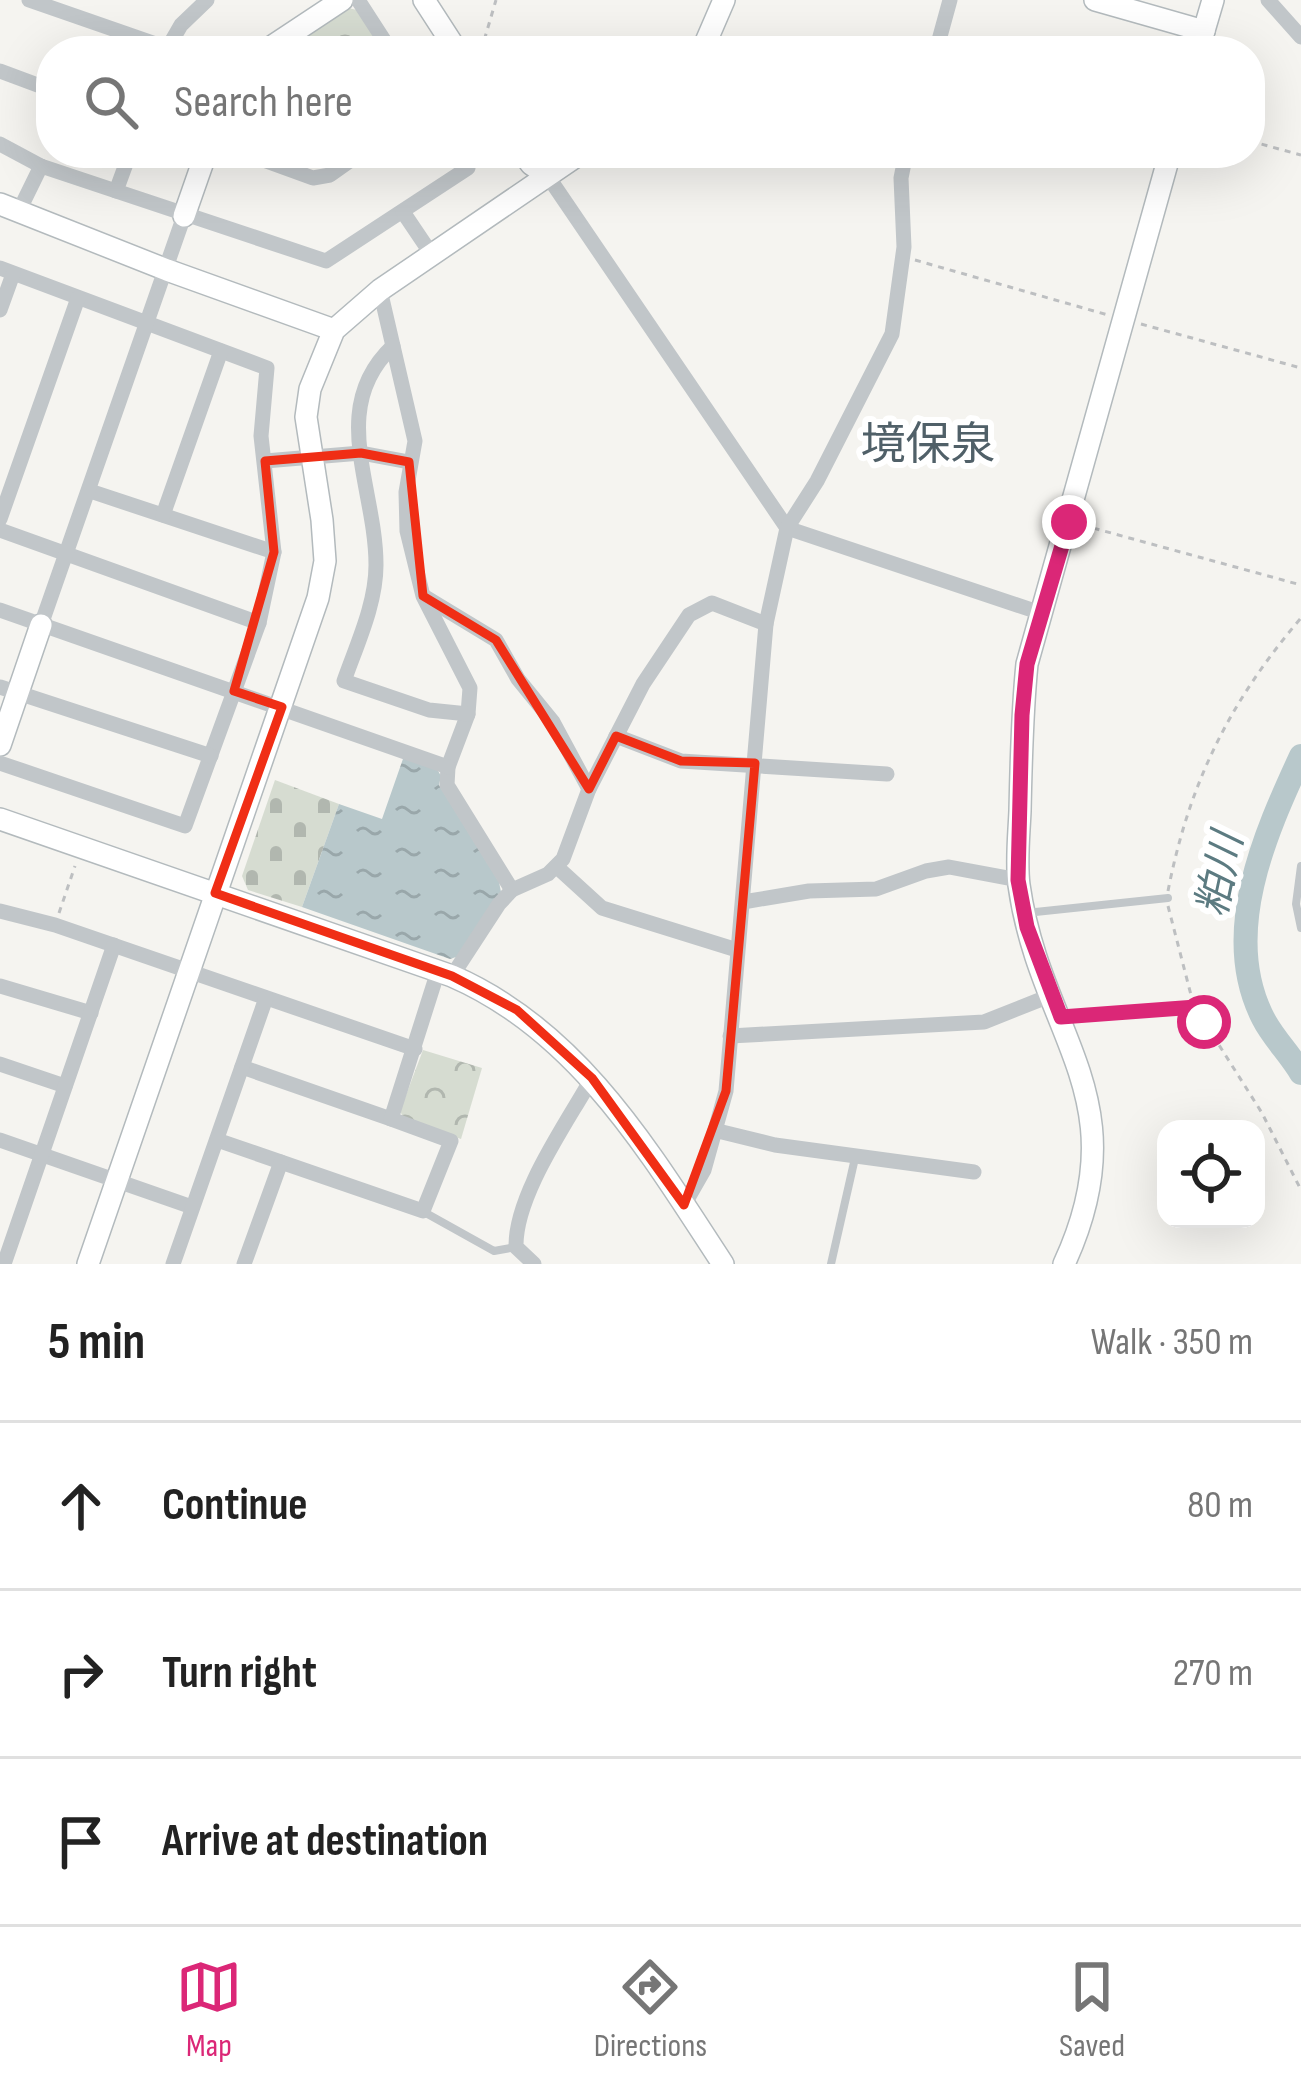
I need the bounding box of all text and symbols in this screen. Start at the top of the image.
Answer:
search box [36,36,1265,168]
icon: search [78,69,144,135]
text: Search here [174,75,353,130]
district label: 境保泉 [860,418,996,473]
route end [1042,495,1096,549]
water label: 粕川 [1187,825,1256,921]
route start [1177,995,1231,1049]
map controls [1157,1120,1265,1228]
button: locate [1157,1120,1265,1228]
text: 5 min [48,1312,145,1373]
text: Walk · 350 m [1091,1319,1253,1366]
icon: ahead [48,1473,114,1539]
text: Continue [162,1478,308,1533]
text: 80 m [1187,1482,1253,1529]
icon: right [48,1641,114,1707]
text: Turn right [162,1646,317,1701]
text: 270 m [1173,1650,1253,1697]
icon: arrive [48,1809,114,1875]
text: Arrive at destination [162,1814,488,1869]
tab: Map [176,1954,242,2066]
tab: Directions [594,1954,707,2066]
tab: Saved [1059,1954,1125,2066]

